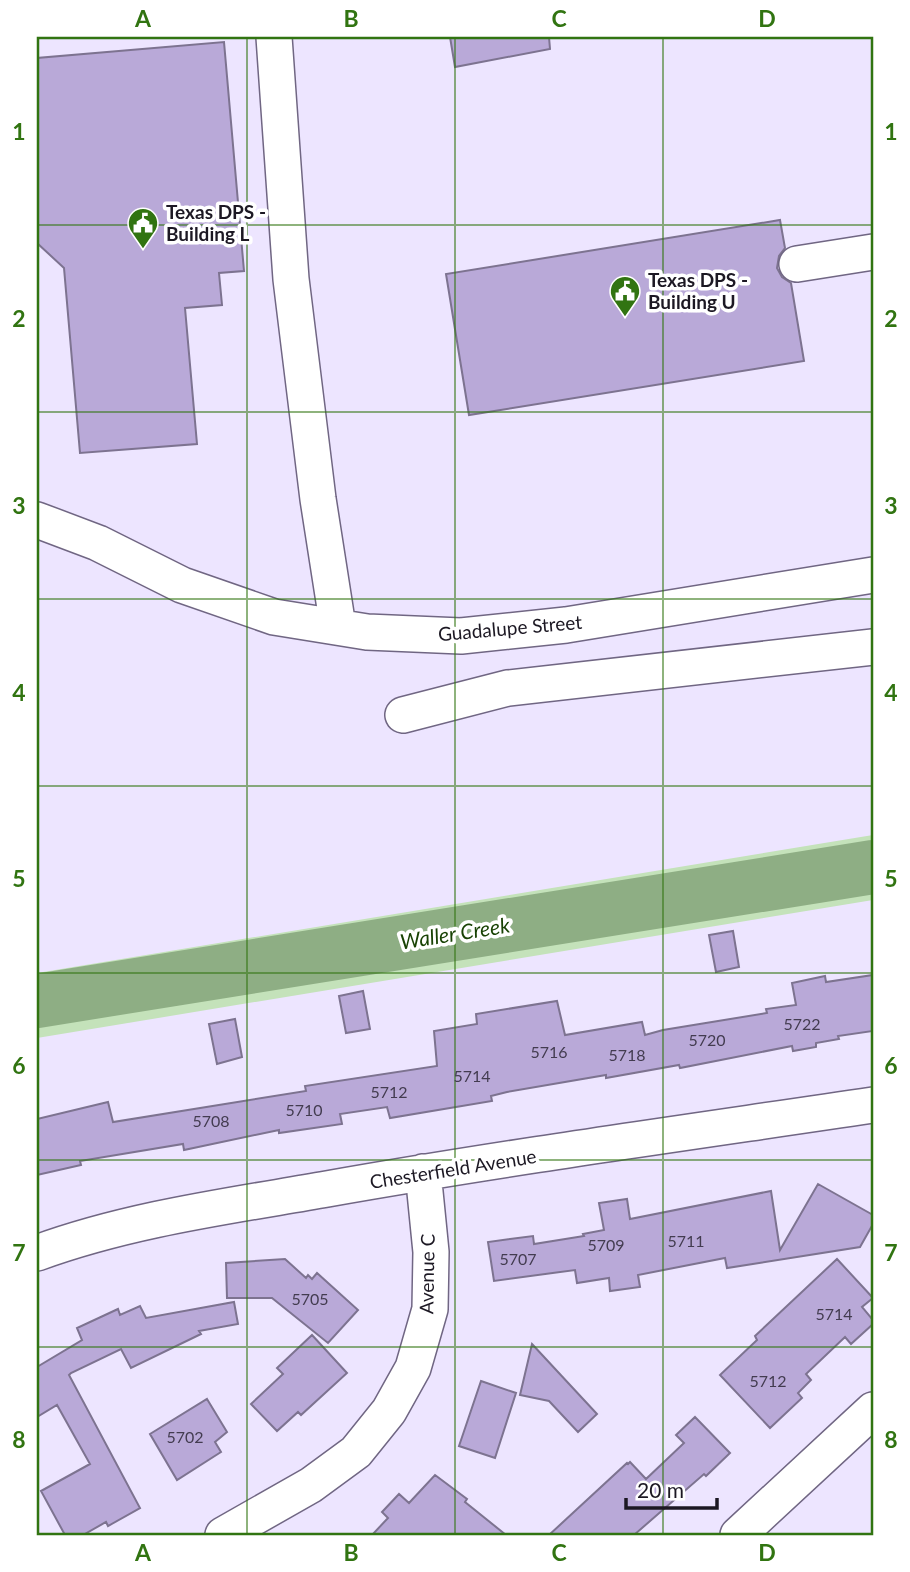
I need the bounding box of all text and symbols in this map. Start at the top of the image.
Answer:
text: A [134,4,152,32]
text: B [343,4,359,32]
text: C [551,4,567,32]
text: D [758,4,776,32]
text: 1 [12,117,26,145]
text: 1 [884,117,898,145]
place label: Texas DPS - Building L [166,200,266,245]
public building icon: Texas DPS - Building L [126,206,160,250]
place label: Texas DPS - Building U [648,268,748,313]
public building icon: Texas DPS - Building U [608,274,642,318]
text: 2 [12,304,26,332]
text: 2 [884,304,898,332]
text: 3 [12,491,26,519]
text: 3 [884,491,898,519]
street label: Guadalupe Street [437,610,583,645]
text: 4 [12,678,26,706]
text: 4 [884,678,898,706]
text: 5 [12,864,26,892]
text: 5 [884,864,898,892]
water label: Waller Creek [398,911,512,954]
house number: 5722 [783,1014,821,1033]
house number: 5720 [688,1030,726,1049]
house number: 5716 [530,1042,568,1061]
house number: 5718 [608,1045,646,1064]
text: 6 [12,1051,26,1079]
text: 6 [884,1051,898,1079]
house number: 5714 [453,1066,491,1085]
house number: 5712 [370,1082,408,1101]
house number: 5710 [285,1100,323,1119]
house number: 5708 [192,1111,230,1130]
street label: Chesterfield Avenue [368,1144,538,1193]
house number: 5711 [667,1231,705,1250]
street label: Avenue C [414,1233,439,1314]
house number: 5709 [587,1235,625,1254]
text: 7 [12,1238,26,1266]
text: 7 [884,1238,898,1266]
house number: 5707 [499,1249,537,1268]
house number: 5705 [291,1289,329,1308]
house number: 5714 [815,1304,853,1323]
house number: 5712 [749,1371,787,1390]
text: 8 [12,1425,26,1453]
text: 8 [884,1425,898,1453]
house number: 5702 [166,1427,204,1446]
scale bar [626,1467,718,1511]
text: 20 m [637,1477,684,1502]
text: A [134,1538,152,1566]
text: B [343,1538,359,1566]
text: C [551,1538,567,1566]
text: D [758,1538,776,1566]

